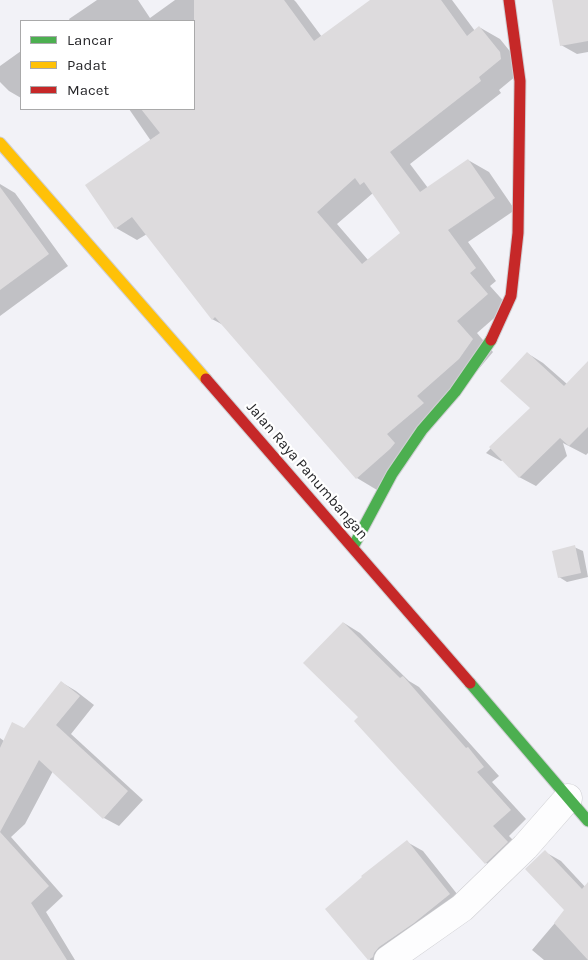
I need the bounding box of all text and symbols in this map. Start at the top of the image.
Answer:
legend [20,20,195,110]
text: Lancar [67,31,113,49]
text: Padat [67,56,106,74]
text: Macet [67,81,109,99]
street label: Jalan Raya Panumbangan [242,399,372,543]

